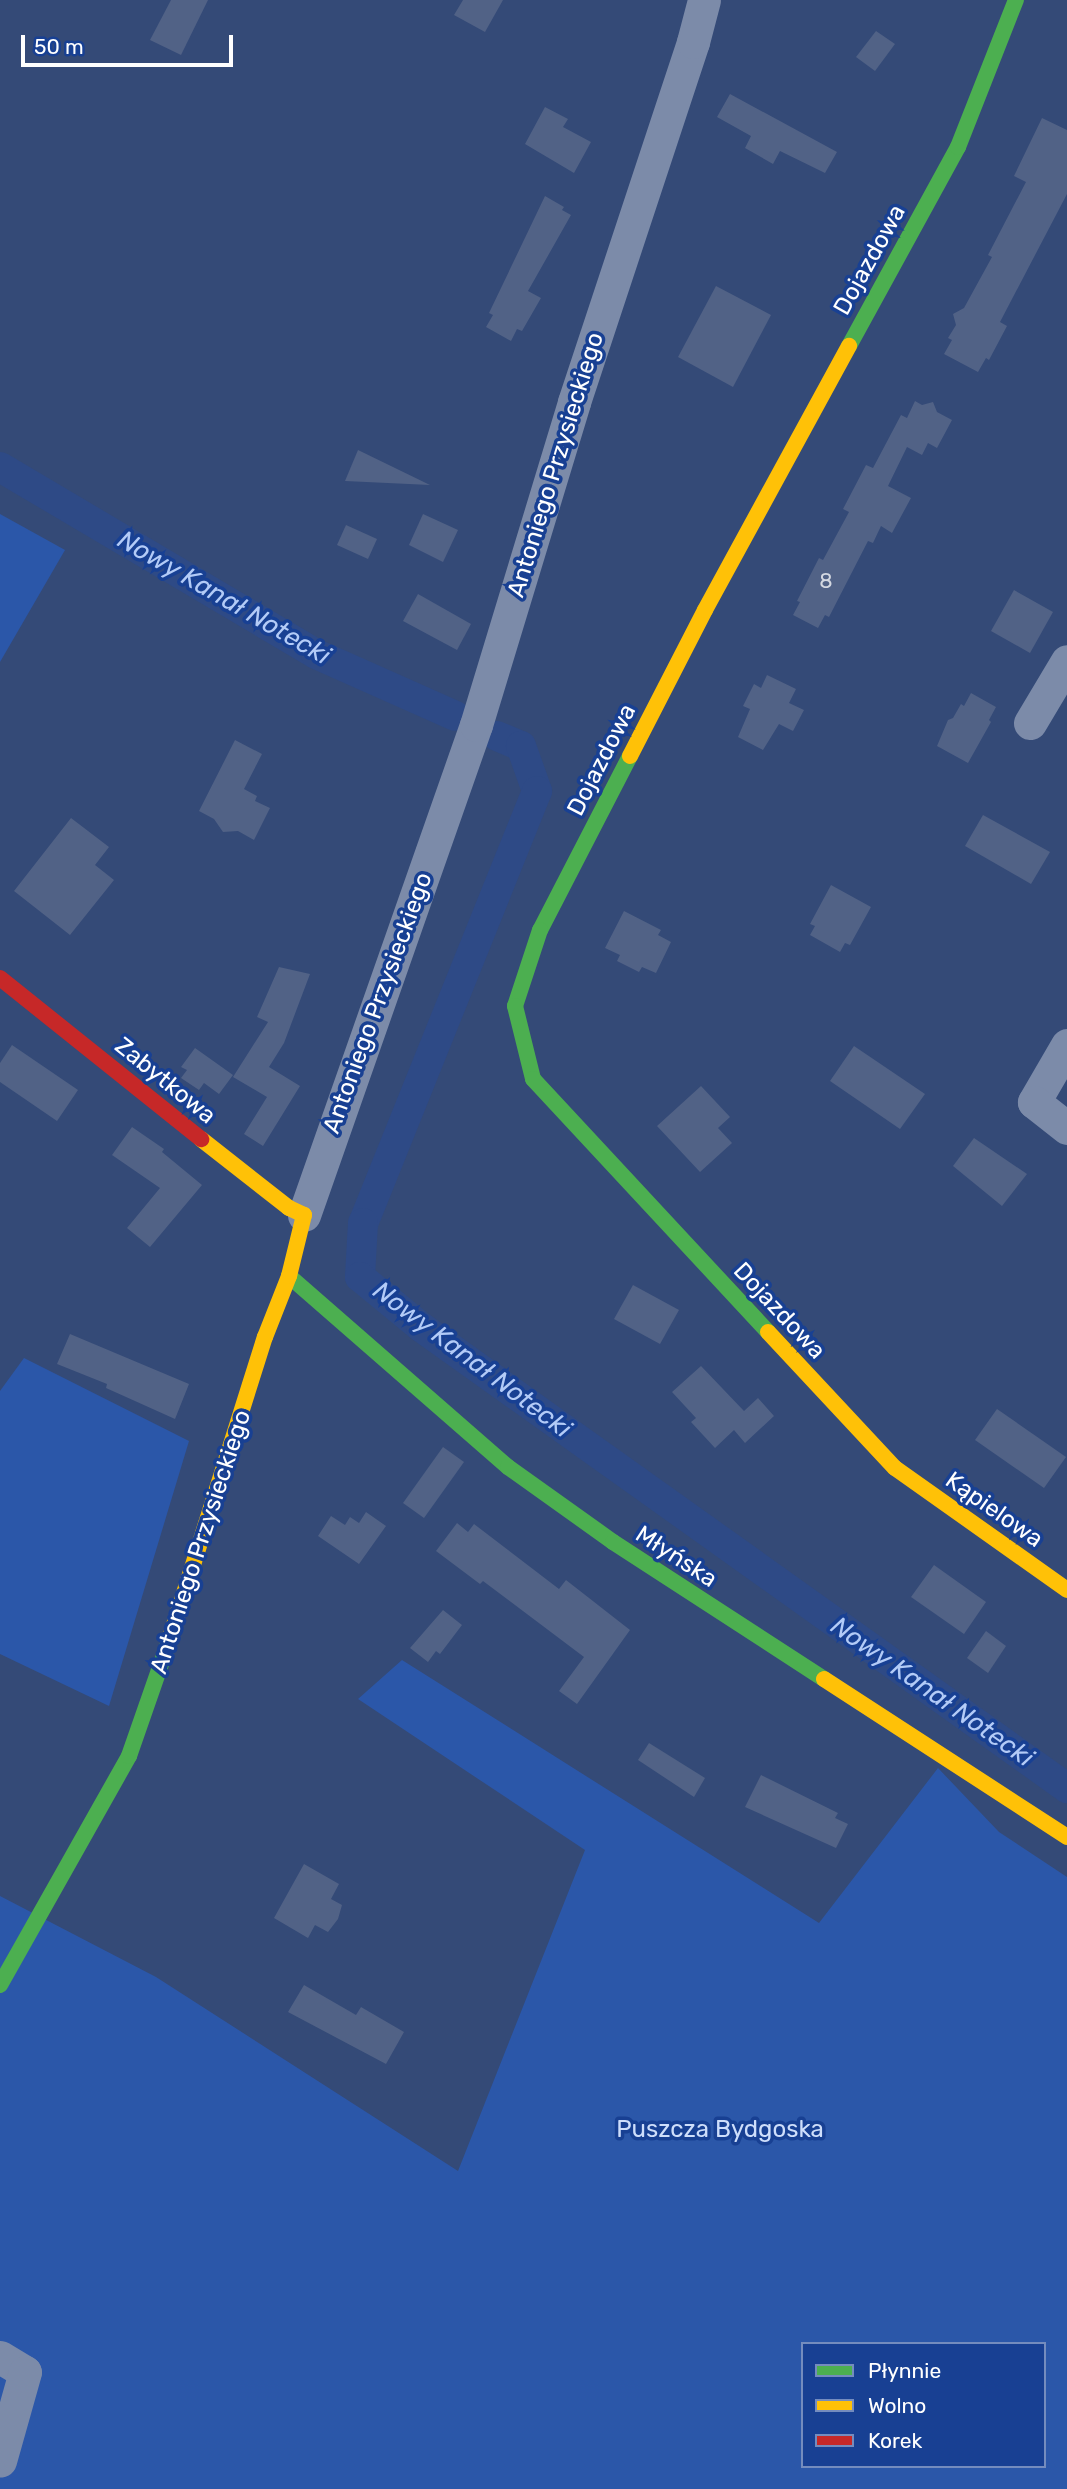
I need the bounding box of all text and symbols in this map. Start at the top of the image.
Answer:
scale bar [24,21,236,65]
text: 50 m [34,34,84,59]
street label: Dojazdowa [828,200,912,320]
street label: Antoniego Przysieckiego [502,329,610,601]
water label: Nowy Kanał Notecki [112,524,336,672]
house number: 8 [819,568,833,594]
street label: Dojazdowa [562,699,642,821]
street label: Antoniego Przysieckiego [317,869,439,1137]
street label: Zabytkowa [109,1032,221,1130]
street label: Dojazdowa [727,1257,831,1365]
water label: Nowy Kanał Notecki [366,1275,578,1445]
street label: Antoniego Przysieckiego [145,1407,257,1677]
street label: Kąpielowa [940,1466,1048,1554]
street label: Młyńska [630,1520,722,1594]
water label: Nowy Kanał Notecki [824,1610,1040,1774]
park label: Puszcza Bydgoska [616,2116,824,2144]
legend [801,2342,1046,2468]
text: Płynnie [868,2358,941,2383]
text: Wolno [868,2393,926,2418]
text: Korek [868,2428,922,2453]

